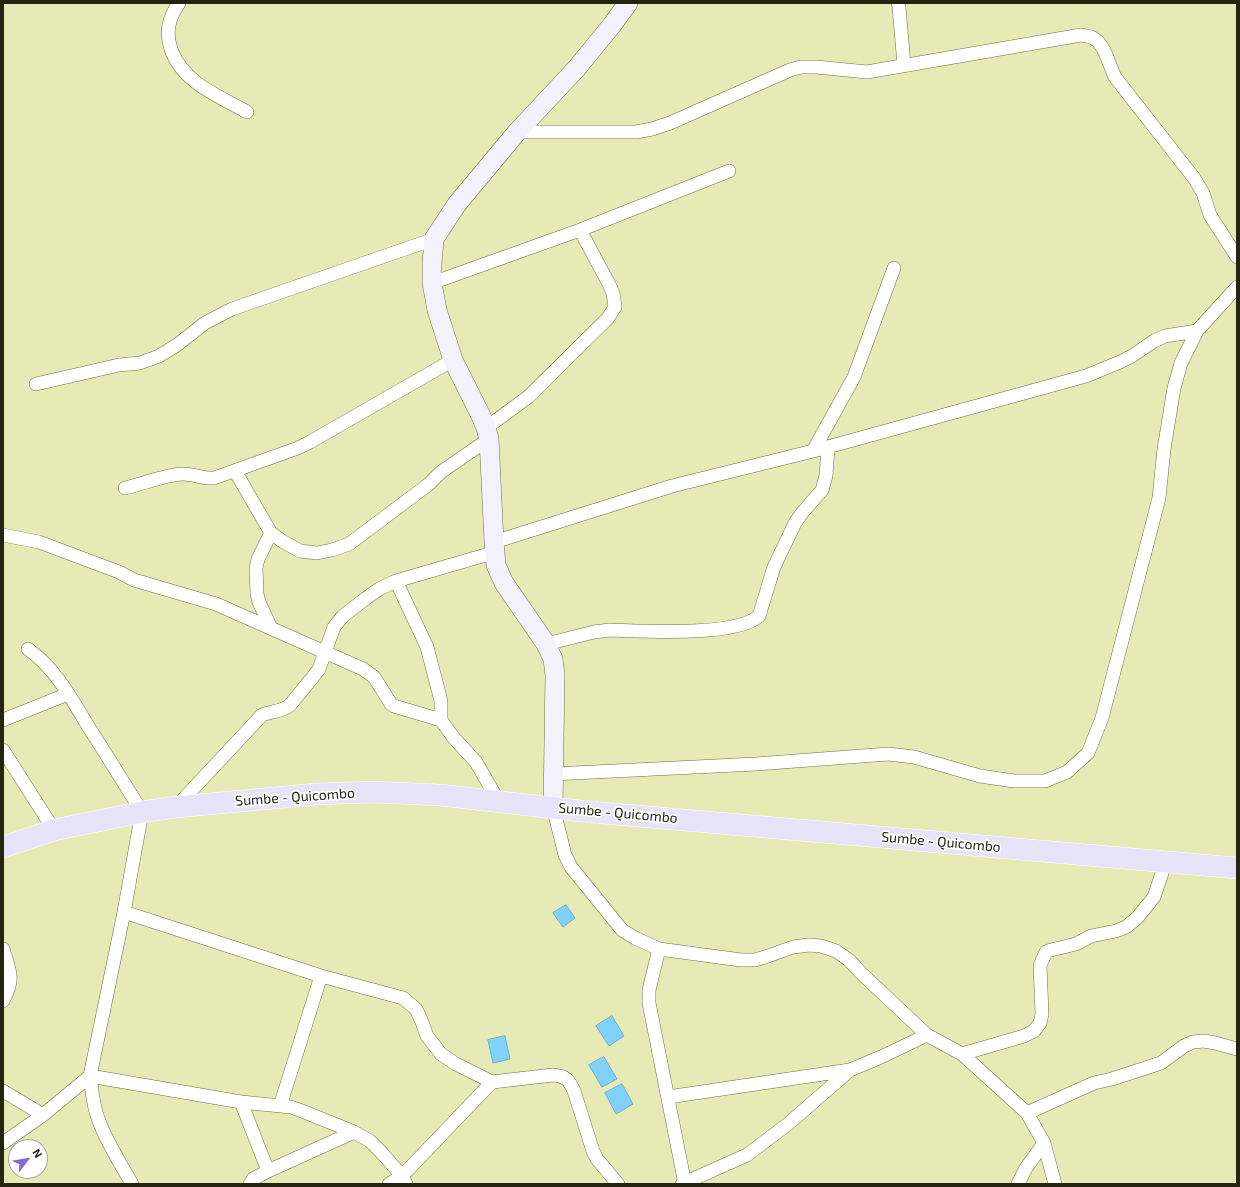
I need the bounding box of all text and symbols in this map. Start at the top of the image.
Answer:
street label: Sumbe - Quicombo [235,784,355,810]
street label: Sumbe - Quicombo [558,799,678,827]
street label: Sumbe - Quicombo [881,828,1001,856]
north arrow [8,1139,48,1179]
text: N [30,1146,45,1160]

